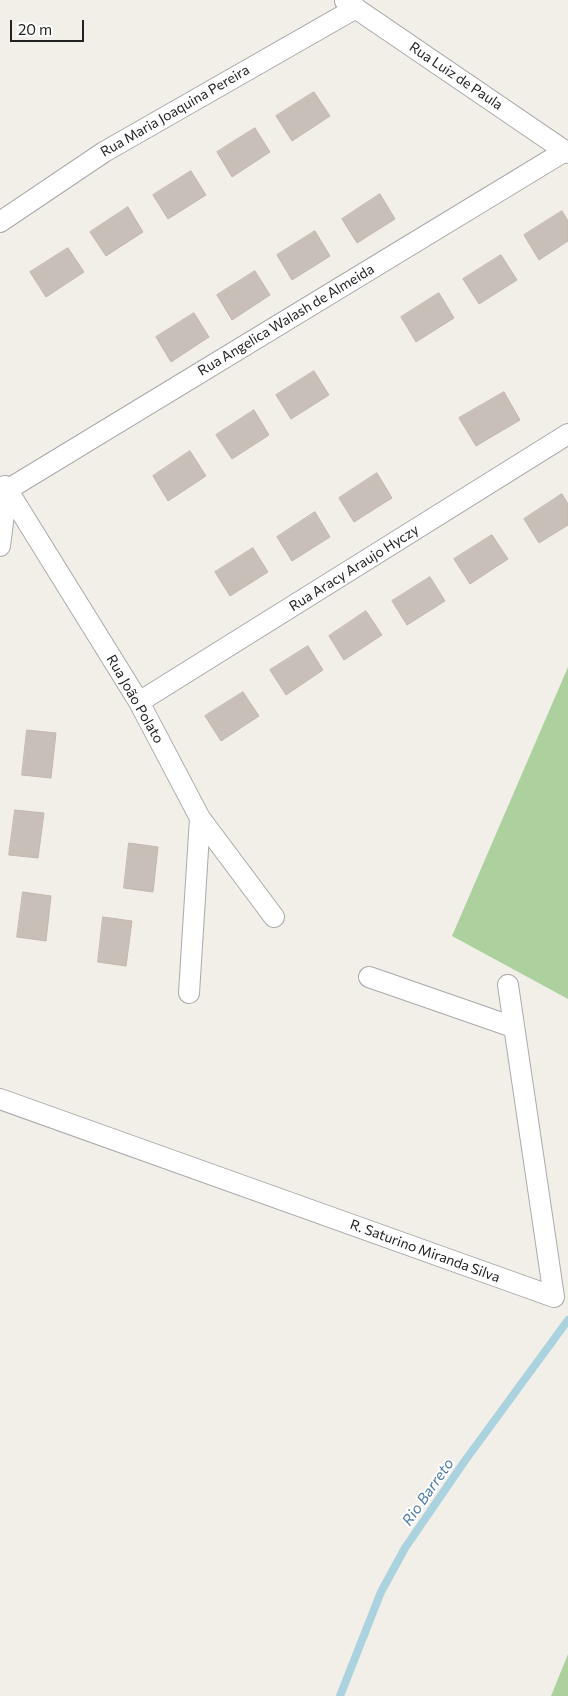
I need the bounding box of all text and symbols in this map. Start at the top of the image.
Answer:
scale bar [12,10,86,42]
text: 20 m [18,20,52,38]
street label: Rua Luiz de Paula [406,39,506,113]
street label: Rua Maria Joaquina Pereira [97,61,253,161]
street label: Rua Angelica Walash de Almeida [195,261,377,379]
street label: Rua Aracy Araujo Hyczy [286,521,422,615]
street label: Rua João Polato [103,652,167,746]
street label: R. Saturino Miranda Silva [348,1216,502,1286]
water label: Rio Barreto [398,1455,458,1529]

